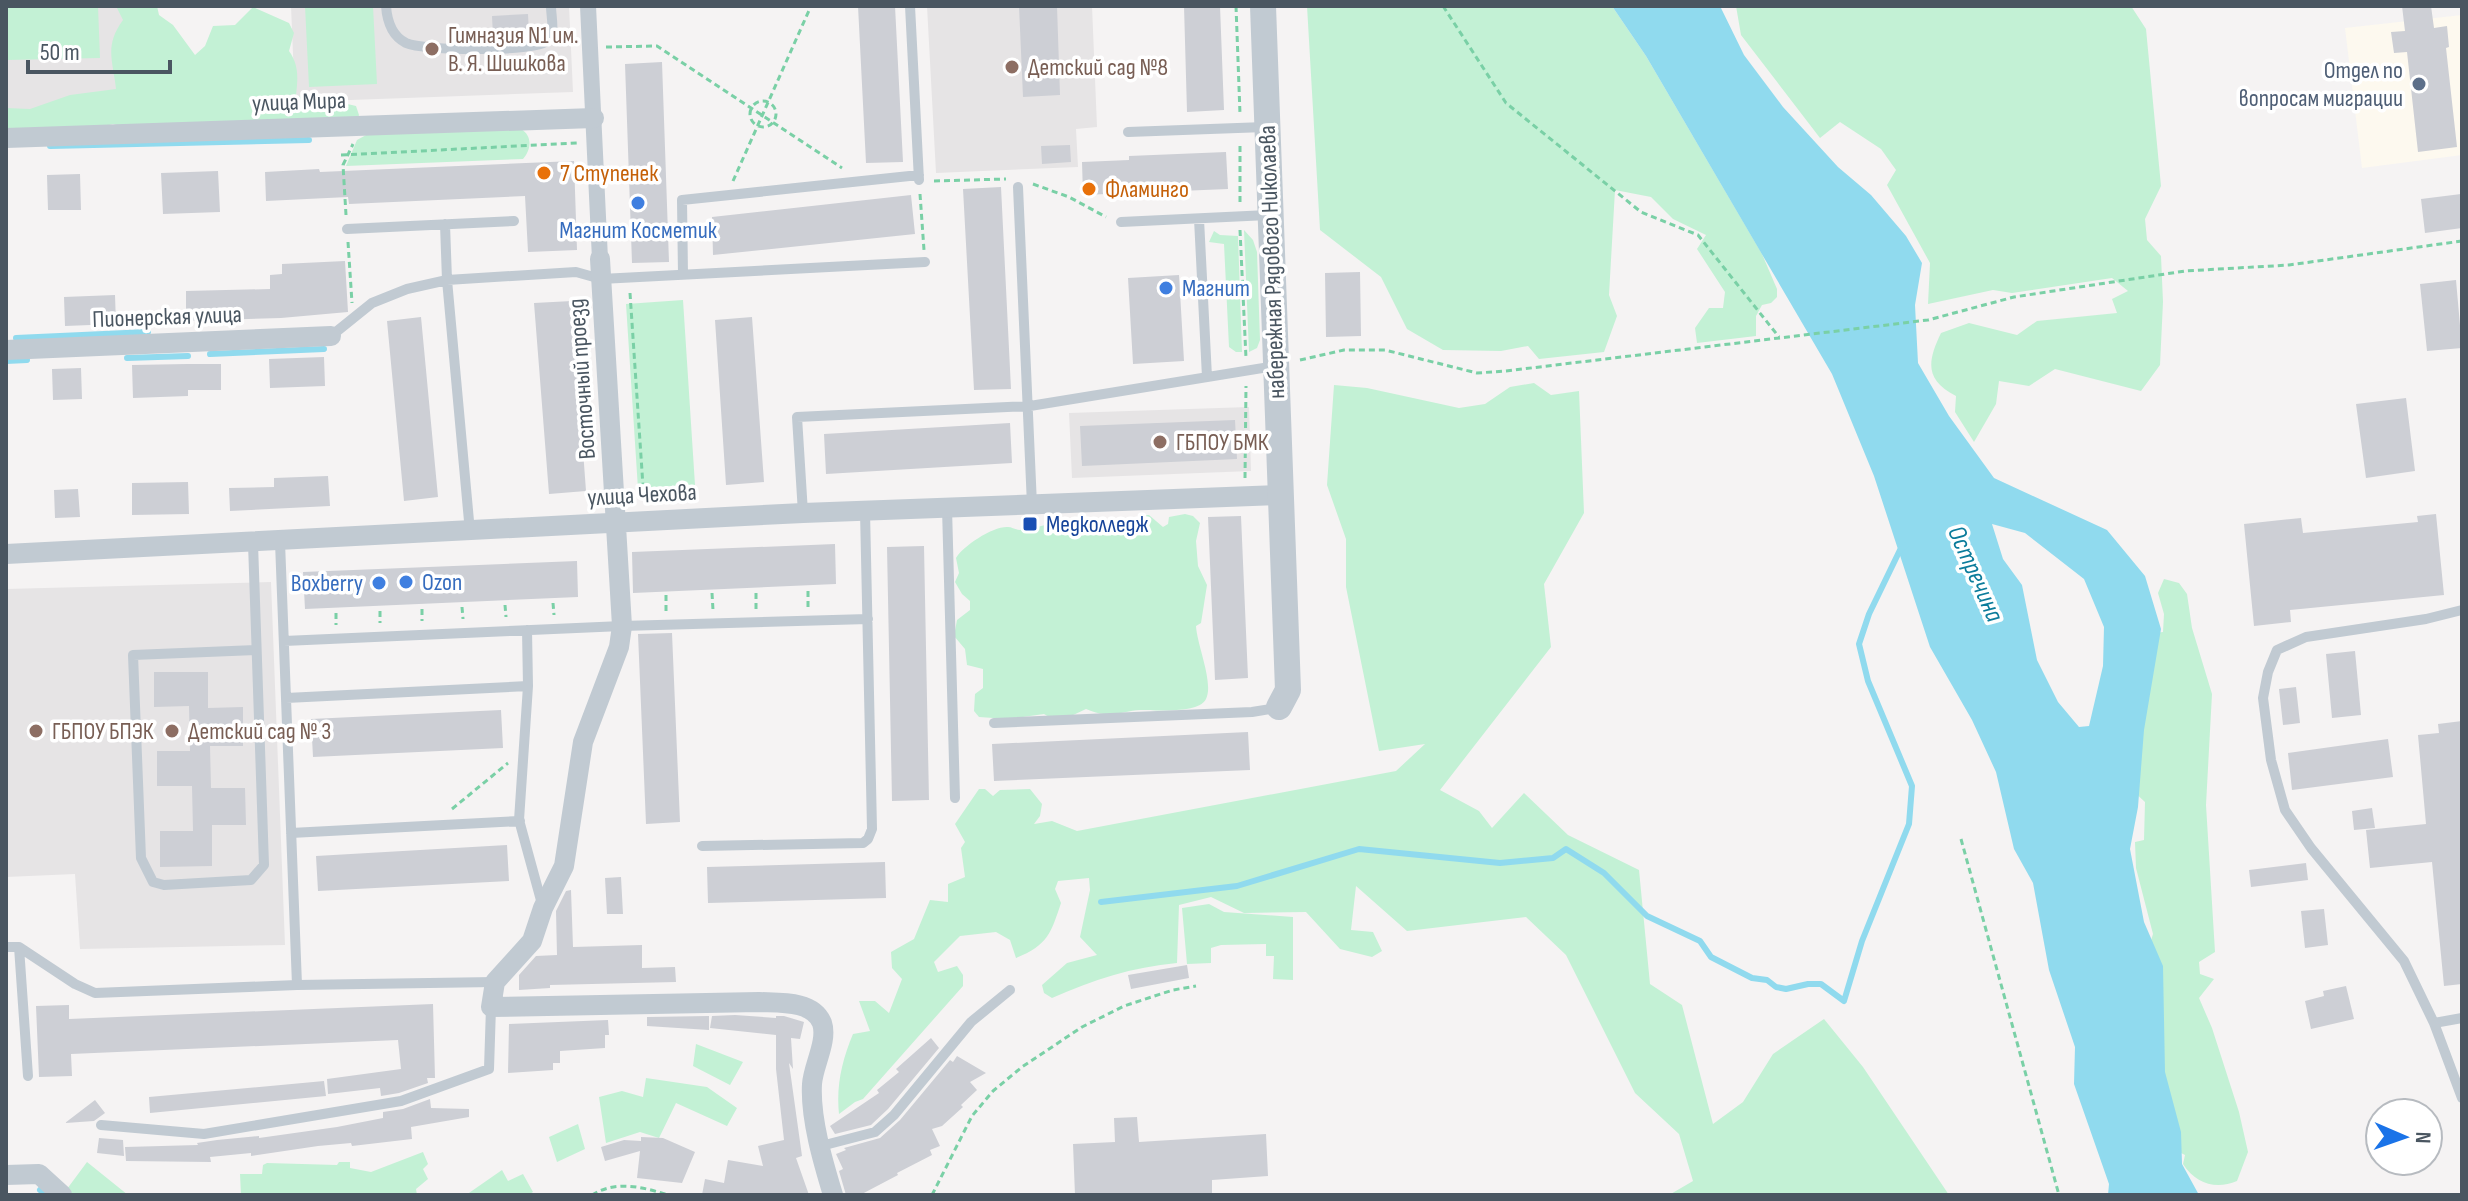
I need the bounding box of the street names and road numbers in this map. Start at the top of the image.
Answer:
street label: улица Мира [251,86,347,118]
street label: набережная Рядового Николаева [1253,125,1291,399]
street label: Восточный проезд [562,298,602,460]
street label: Пионерская улица [92,300,242,334]
street label: улица Чехова [587,478,697,512]

